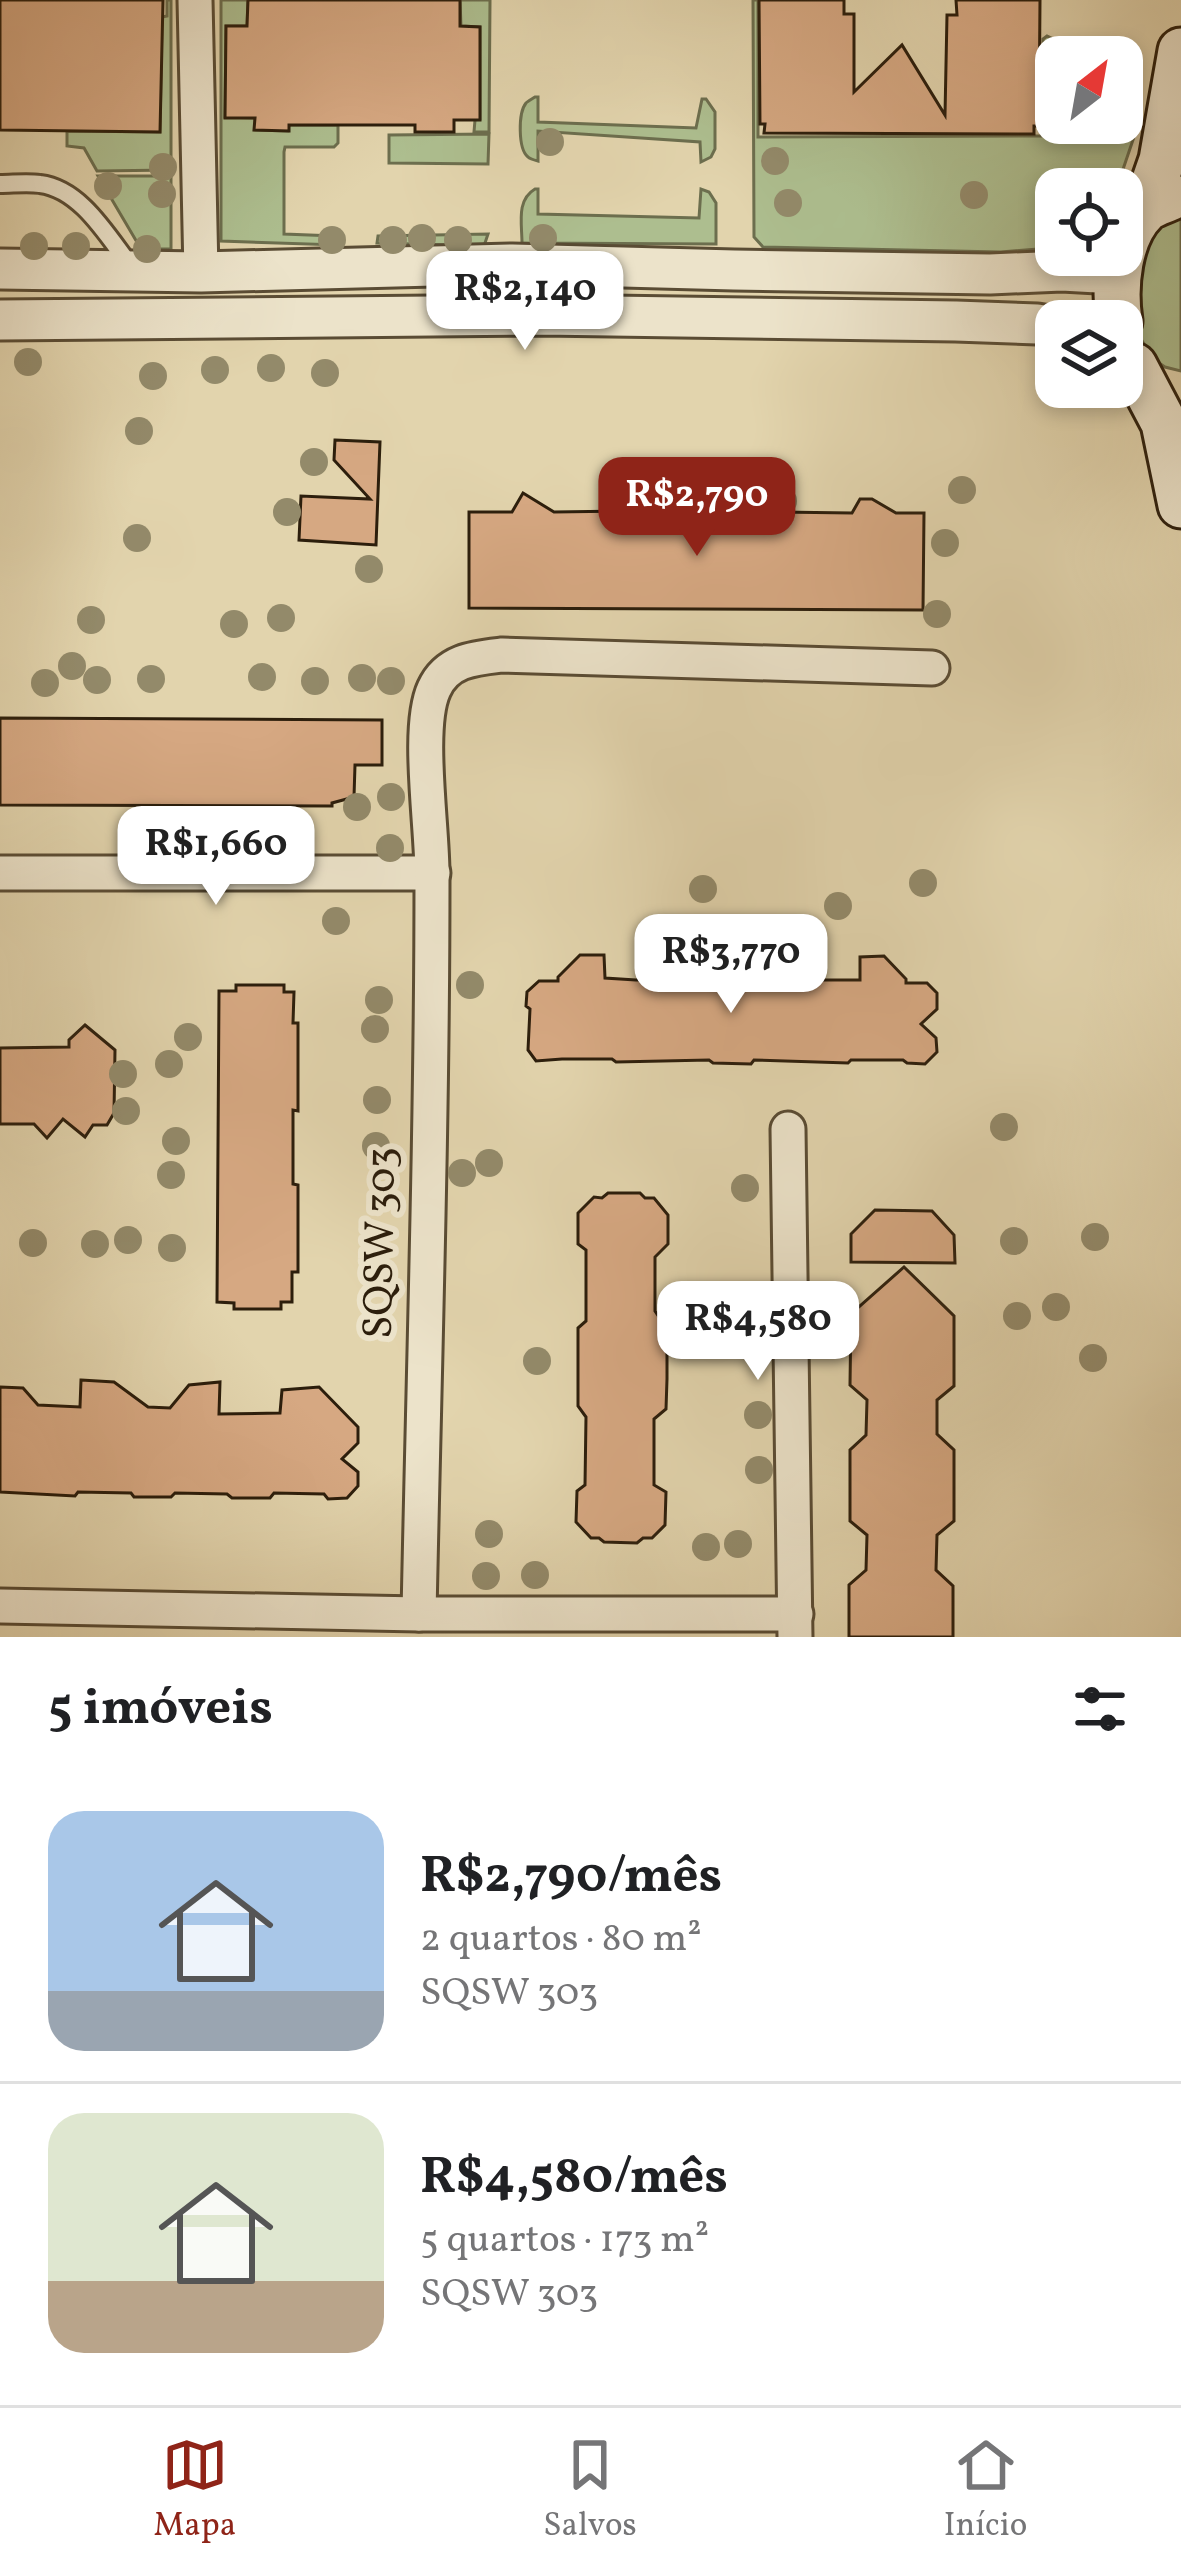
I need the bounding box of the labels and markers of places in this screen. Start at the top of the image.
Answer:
pin: R$2,140 [414,251,636,353]
pin: R$2,790 [586,457,808,559]
pin: R$1,660 [105,806,327,908]
pin: R$3,770 [620,914,842,1016]
pin: R$4,580 [647,1281,869,1383]

